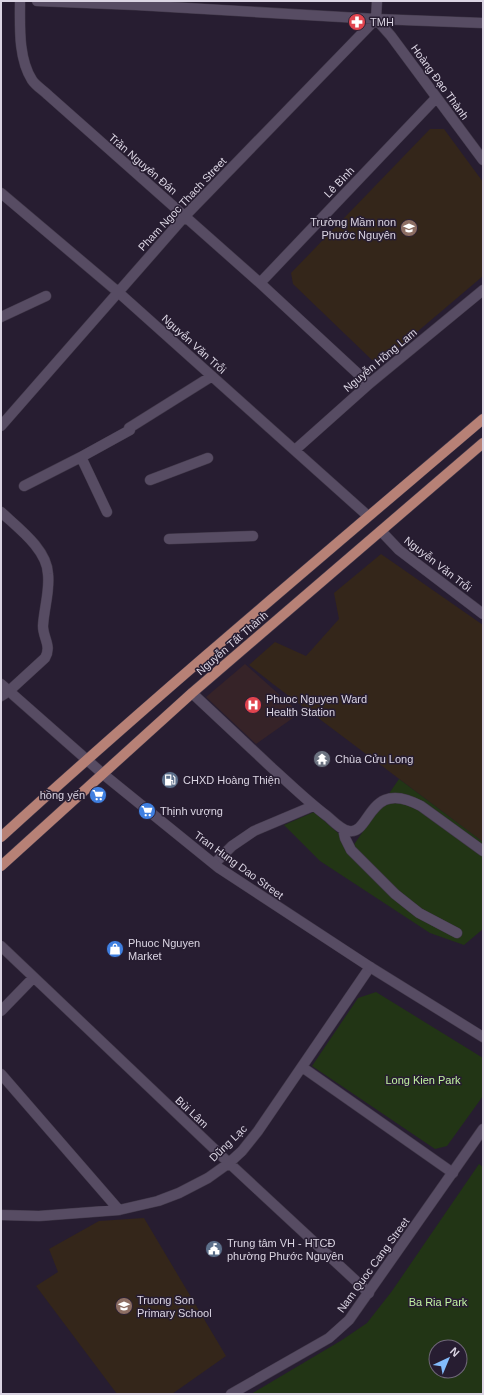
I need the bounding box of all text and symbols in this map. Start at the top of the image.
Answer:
pharmacy icon: TMH [347,12,367,32]
place label: TMH [370,16,394,28]
street label: Hoàng Đạo Thành [409,42,471,122]
street label: Trần Nguyên Đán [106,131,180,197]
street label: Pham Ngoc Thach Street [136,155,228,253]
street label: Lê Bình [322,164,356,200]
place label: Trường Mầm non Phước Nguyên [310,216,396,241]
school or university icon: Trường Mầm non Phước Nguyên [399,218,419,238]
street label: Nguyễn Văn Trỗi [160,312,228,376]
street label: Nguyễn Hồng Lam [341,326,419,394]
street label: Nguyễn Văn Trỗi [402,534,474,594]
street label: Nguyễn Tất Thành [194,609,270,677]
place label: Phuoc Nguyen Ward Health Station [266,693,367,718]
hospital icon: Phuoc Nguyen Ward Health Station [243,695,263,715]
temple icon: Chùa Cửu Long [312,749,332,769]
place label: Chùa Cửu Long [335,753,413,765]
fuel station icon: CHXD Hoàng Thiện [160,770,180,790]
place label: CHXD Hoàng Thiện [183,774,280,786]
supermarket icon: hồng yến [88,785,108,805]
place label: hồng yến [40,789,85,801]
supermarket icon: Thịnh vượng [137,801,157,821]
place label: Thịnh vượng [160,805,223,817]
street label: Tran Hung Dao Street [192,829,286,901]
place label: Phuoc Nguyen Market [128,937,200,962]
shop icon: Phuoc Nguyen Market [105,939,125,959]
park label: Long Kien Park [385,1074,461,1086]
street label: Bùi Lâm [173,1094,211,1130]
street label: Dũng Lạc [207,1122,249,1164]
street label: Nam Quoc Cang Street [335,1215,411,1315]
place label: Trung tâm VH - HTCĐ phường Phước Nguyên [227,1237,344,1262]
public building icon: Trung tâm VH - HTCĐ phường Phước Nguyên [204,1239,224,1259]
place label: Truong Son Primary School [137,1294,212,1319]
school or university icon: Truong Son Primary School [114,1296,134,1316]
park label: Ba Ria Park [409,1296,468,1308]
north arrow [428,1339,468,1379]
text: N [448,1345,462,1359]

